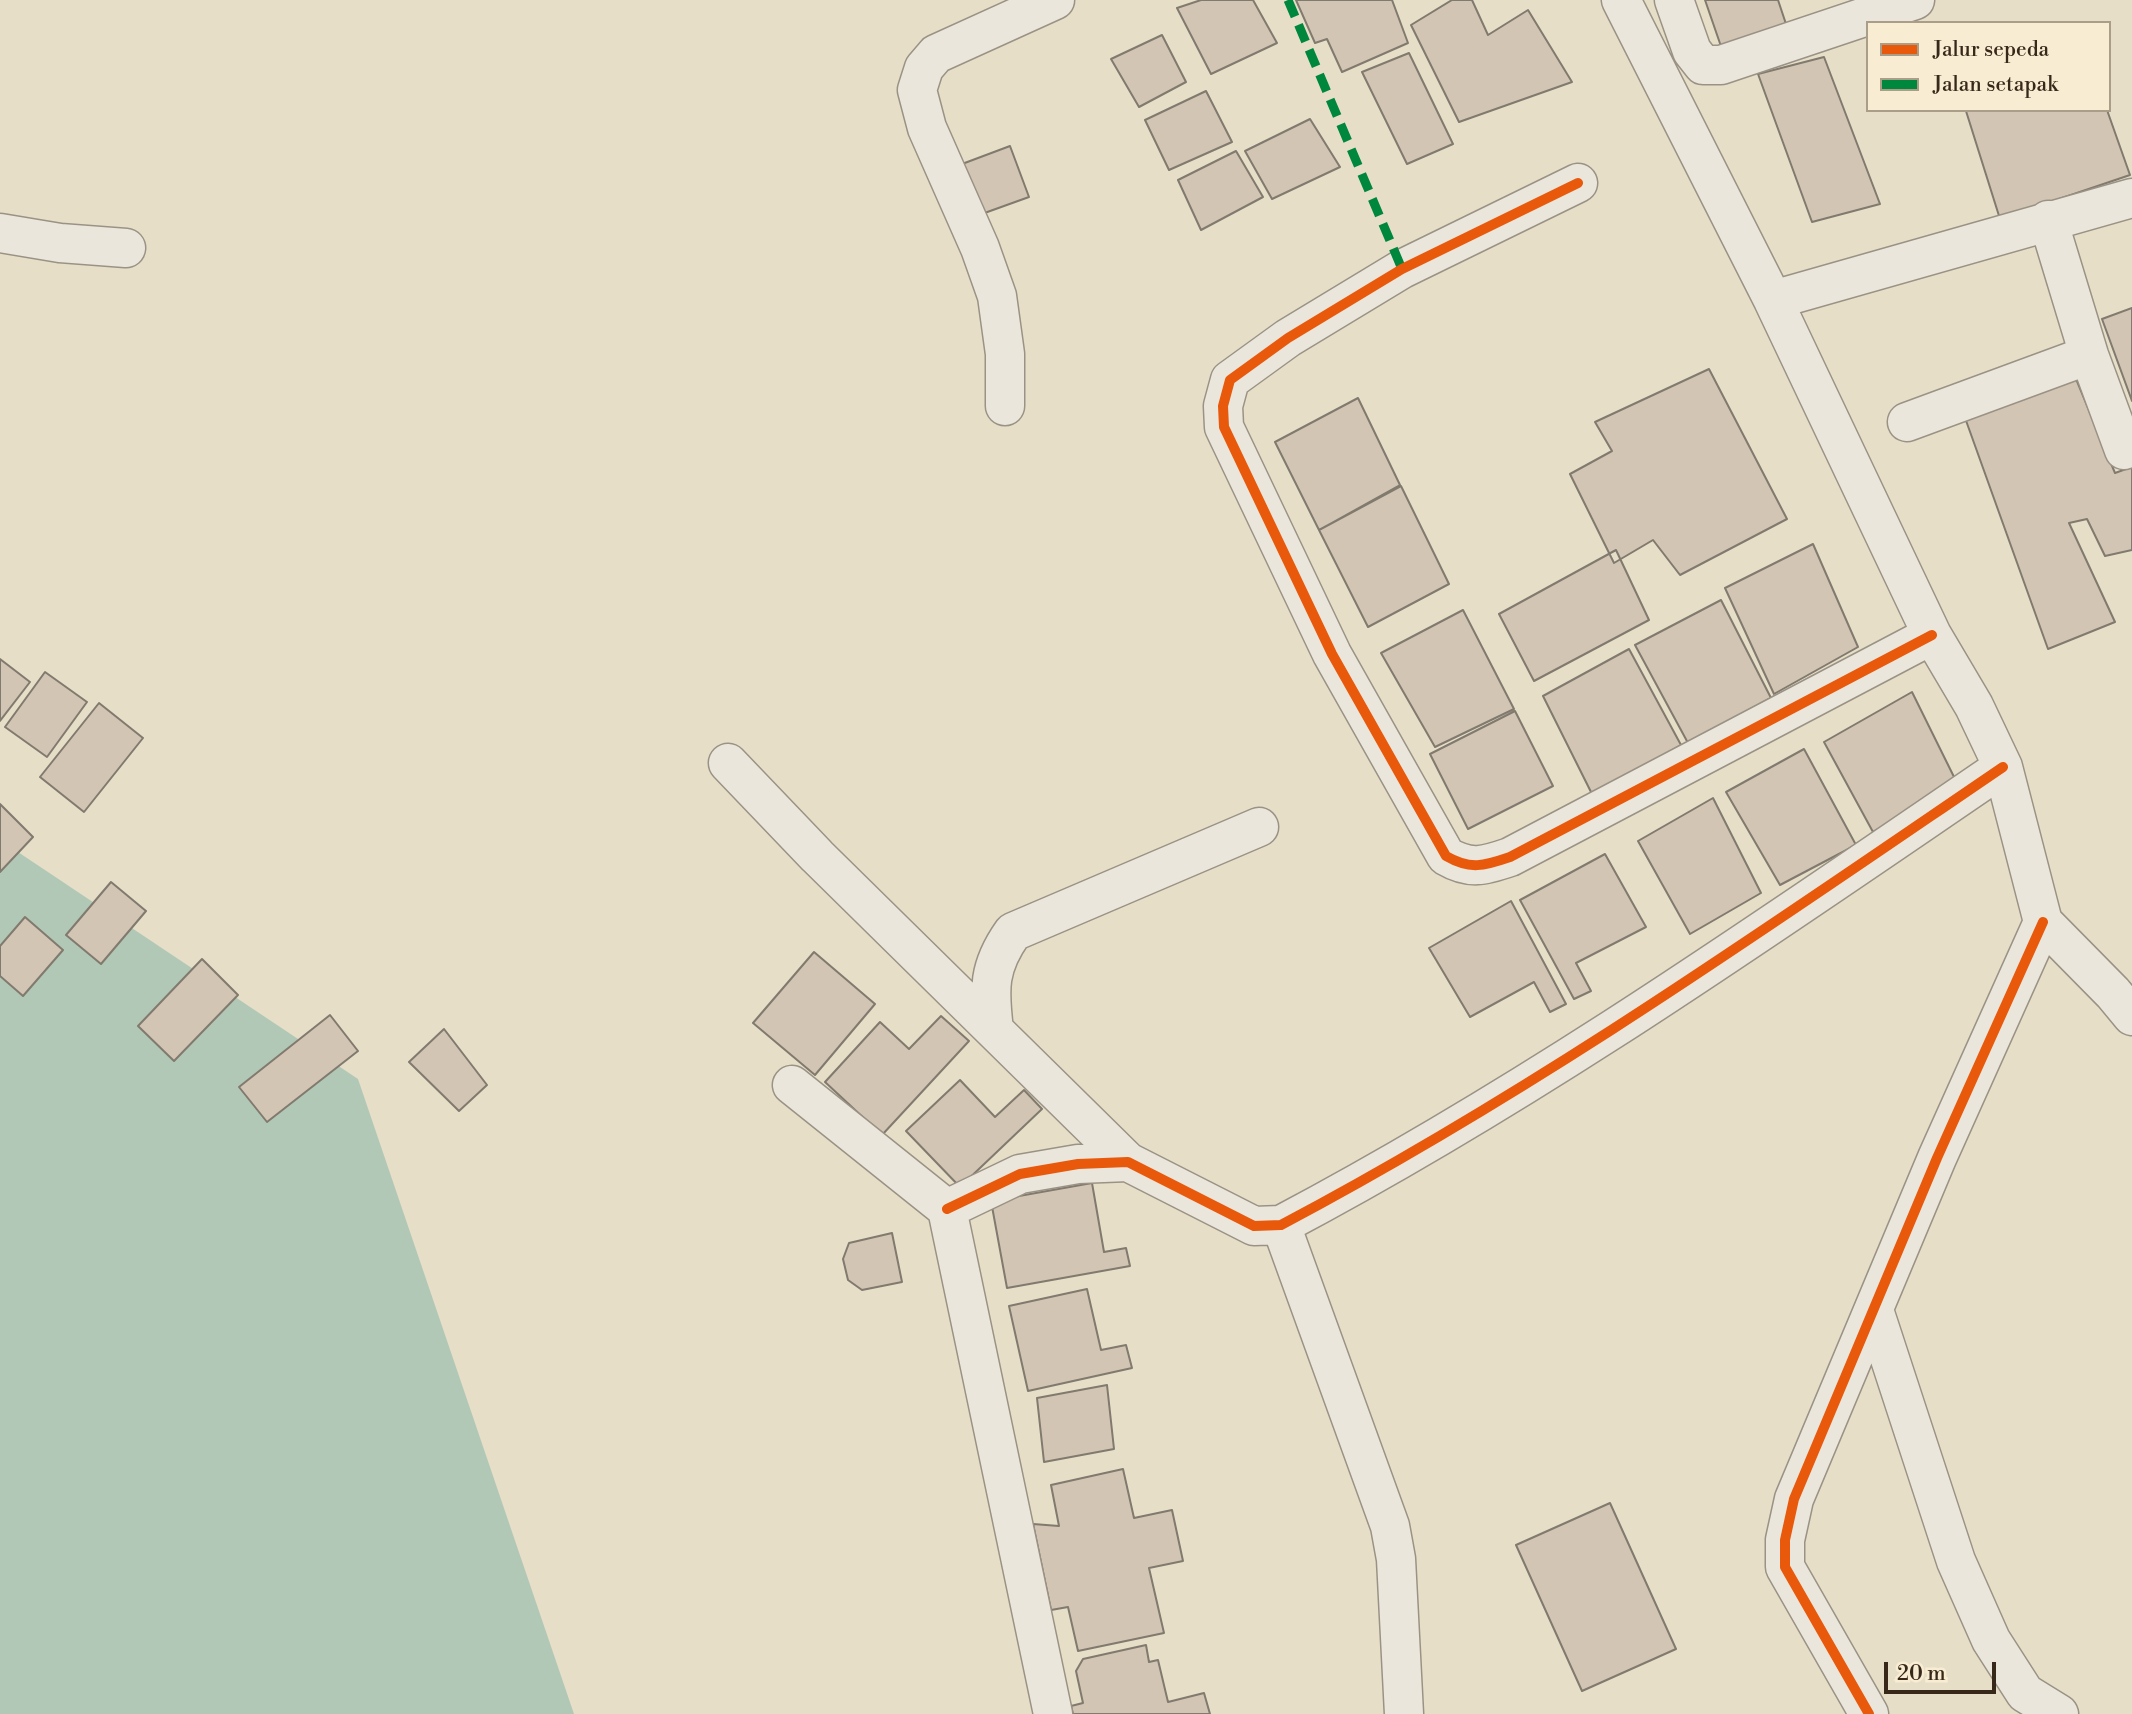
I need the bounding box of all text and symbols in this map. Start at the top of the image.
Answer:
legend [1866,21,2111,112]
text: Jalur sepeda [1933,37,2049,63]
text: Jalan setapak [1933,72,2058,98]
scale bar [1887,1648,1999,1692]
text: 20 m [1897,1661,1946,1687]

